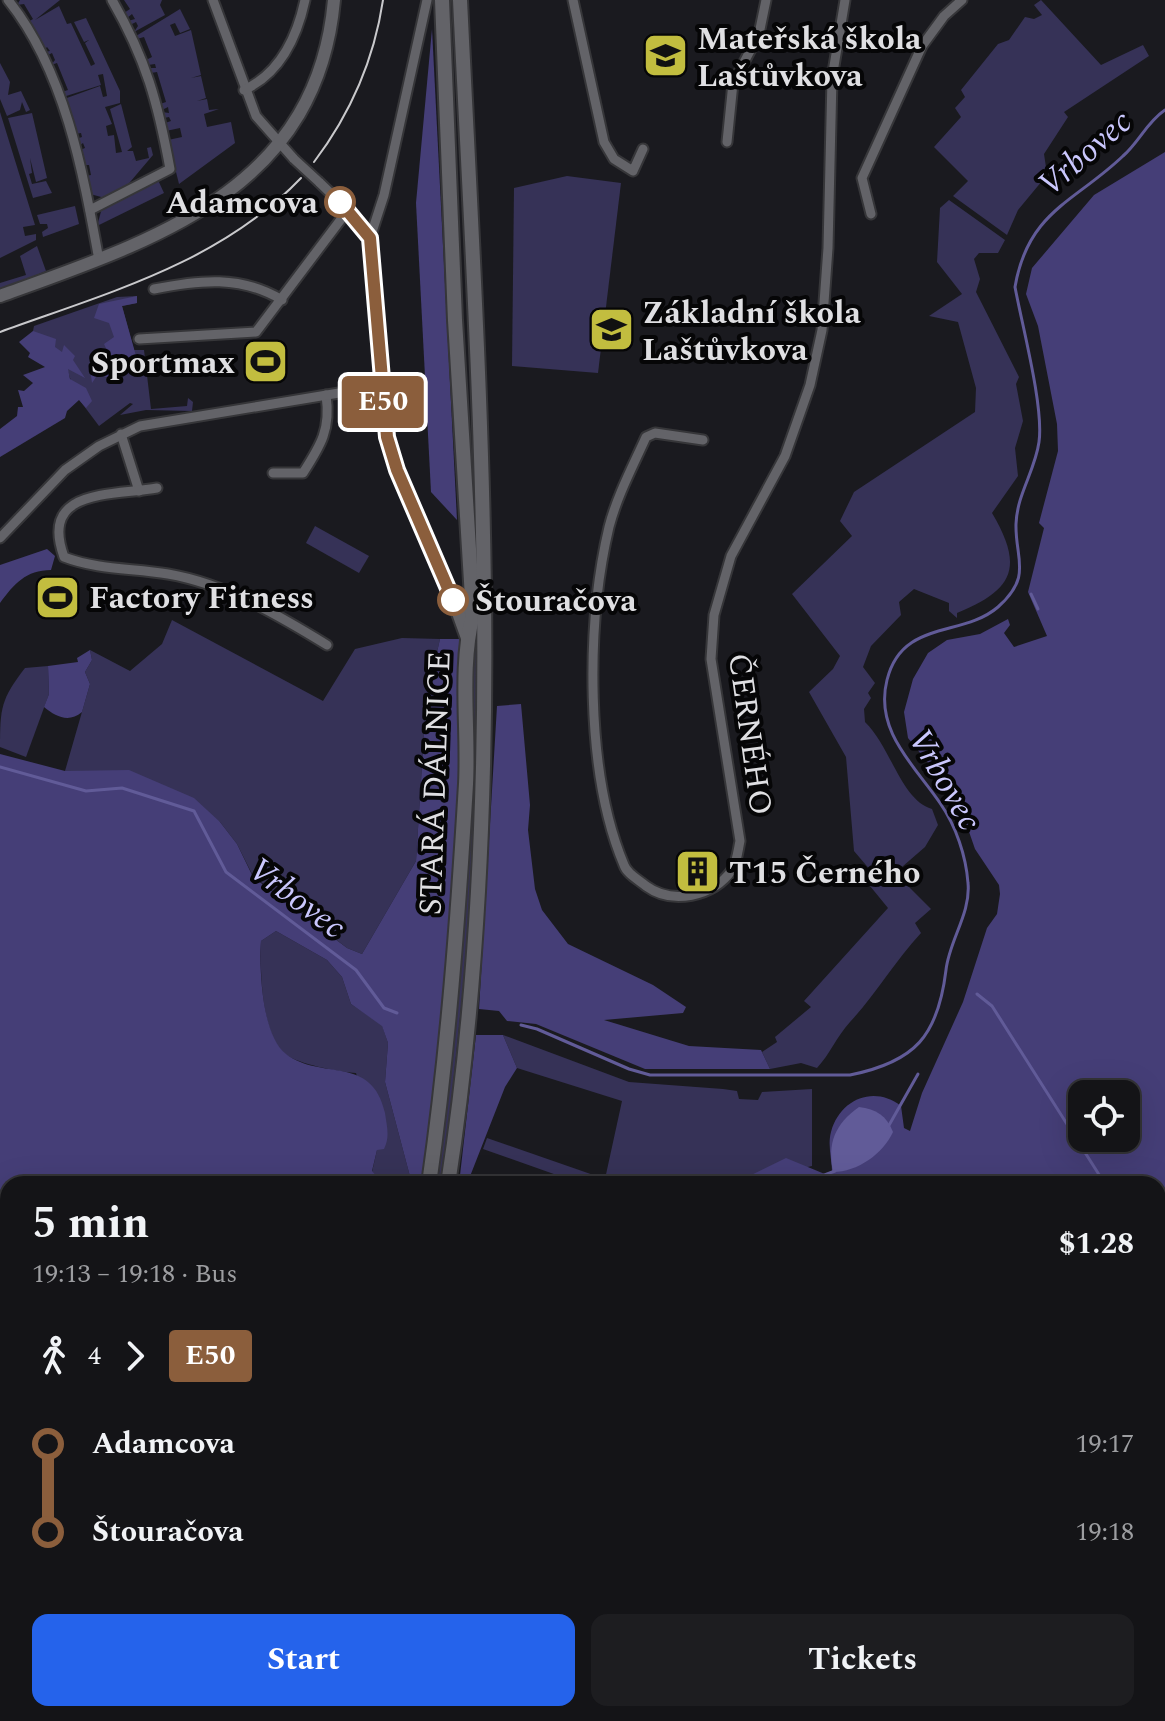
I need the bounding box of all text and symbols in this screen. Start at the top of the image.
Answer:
place label: Mateřská škola Laštůvkova [697,15,922,101]
school or university icon: Mateřská škola Laštůvkova [642,32,690,80]
water label: Vrbovec [1026,97,1144,210]
place label: Adamcova [165,179,319,228]
marker: Adamcova [325,187,355,217]
place label: Základní škola Laštůvkova [642,289,862,375]
school or university icon: Základní škola Laštůvkova [587,306,635,354]
sports icon: Sportmax [242,338,290,386]
place label: Sportmax [91,339,235,388]
line badge: E50 [337,376,429,428]
text: E50 [358,380,408,423]
sports icon: Factory Fitness [34,573,82,621]
place label: Factory Fitness [89,574,314,623]
place label: Štouračova [475,577,637,626]
marker: Štouračova [438,585,468,615]
street label: STARÁ DÁLNICE [406,650,465,916]
street label: ČERNÉHO [714,650,785,818]
water label: Vrbovec [894,719,995,841]
water label: Vrbovec [237,844,357,953]
building icon: T15 Černého [674,848,722,896]
place label: T15 Černého [729,849,921,898]
map controls [1068,1080,1140,1152]
button: locate [1068,1080,1140,1152]
text: 5 min [32,1190,149,1257]
text: $1.28 [1059,1221,1134,1267]
text: 19:13 – 19:18 · Bus [32,1254,237,1294]
icon: walk [32,1334,76,1378]
icon: forward [113,1334,157,1378]
text: E50 [185,1334,236,1377]
text: 4 [88,1336,101,1376]
text: Adamcova [92,1421,235,1467]
text: 19:17 [1075,1424,1134,1464]
text: Štouračova [92,1509,244,1555]
text: 19:18 [1075,1512,1134,1552]
button: Start [32,1614,575,1706]
button: Tickets [591,1614,1134,1706]

